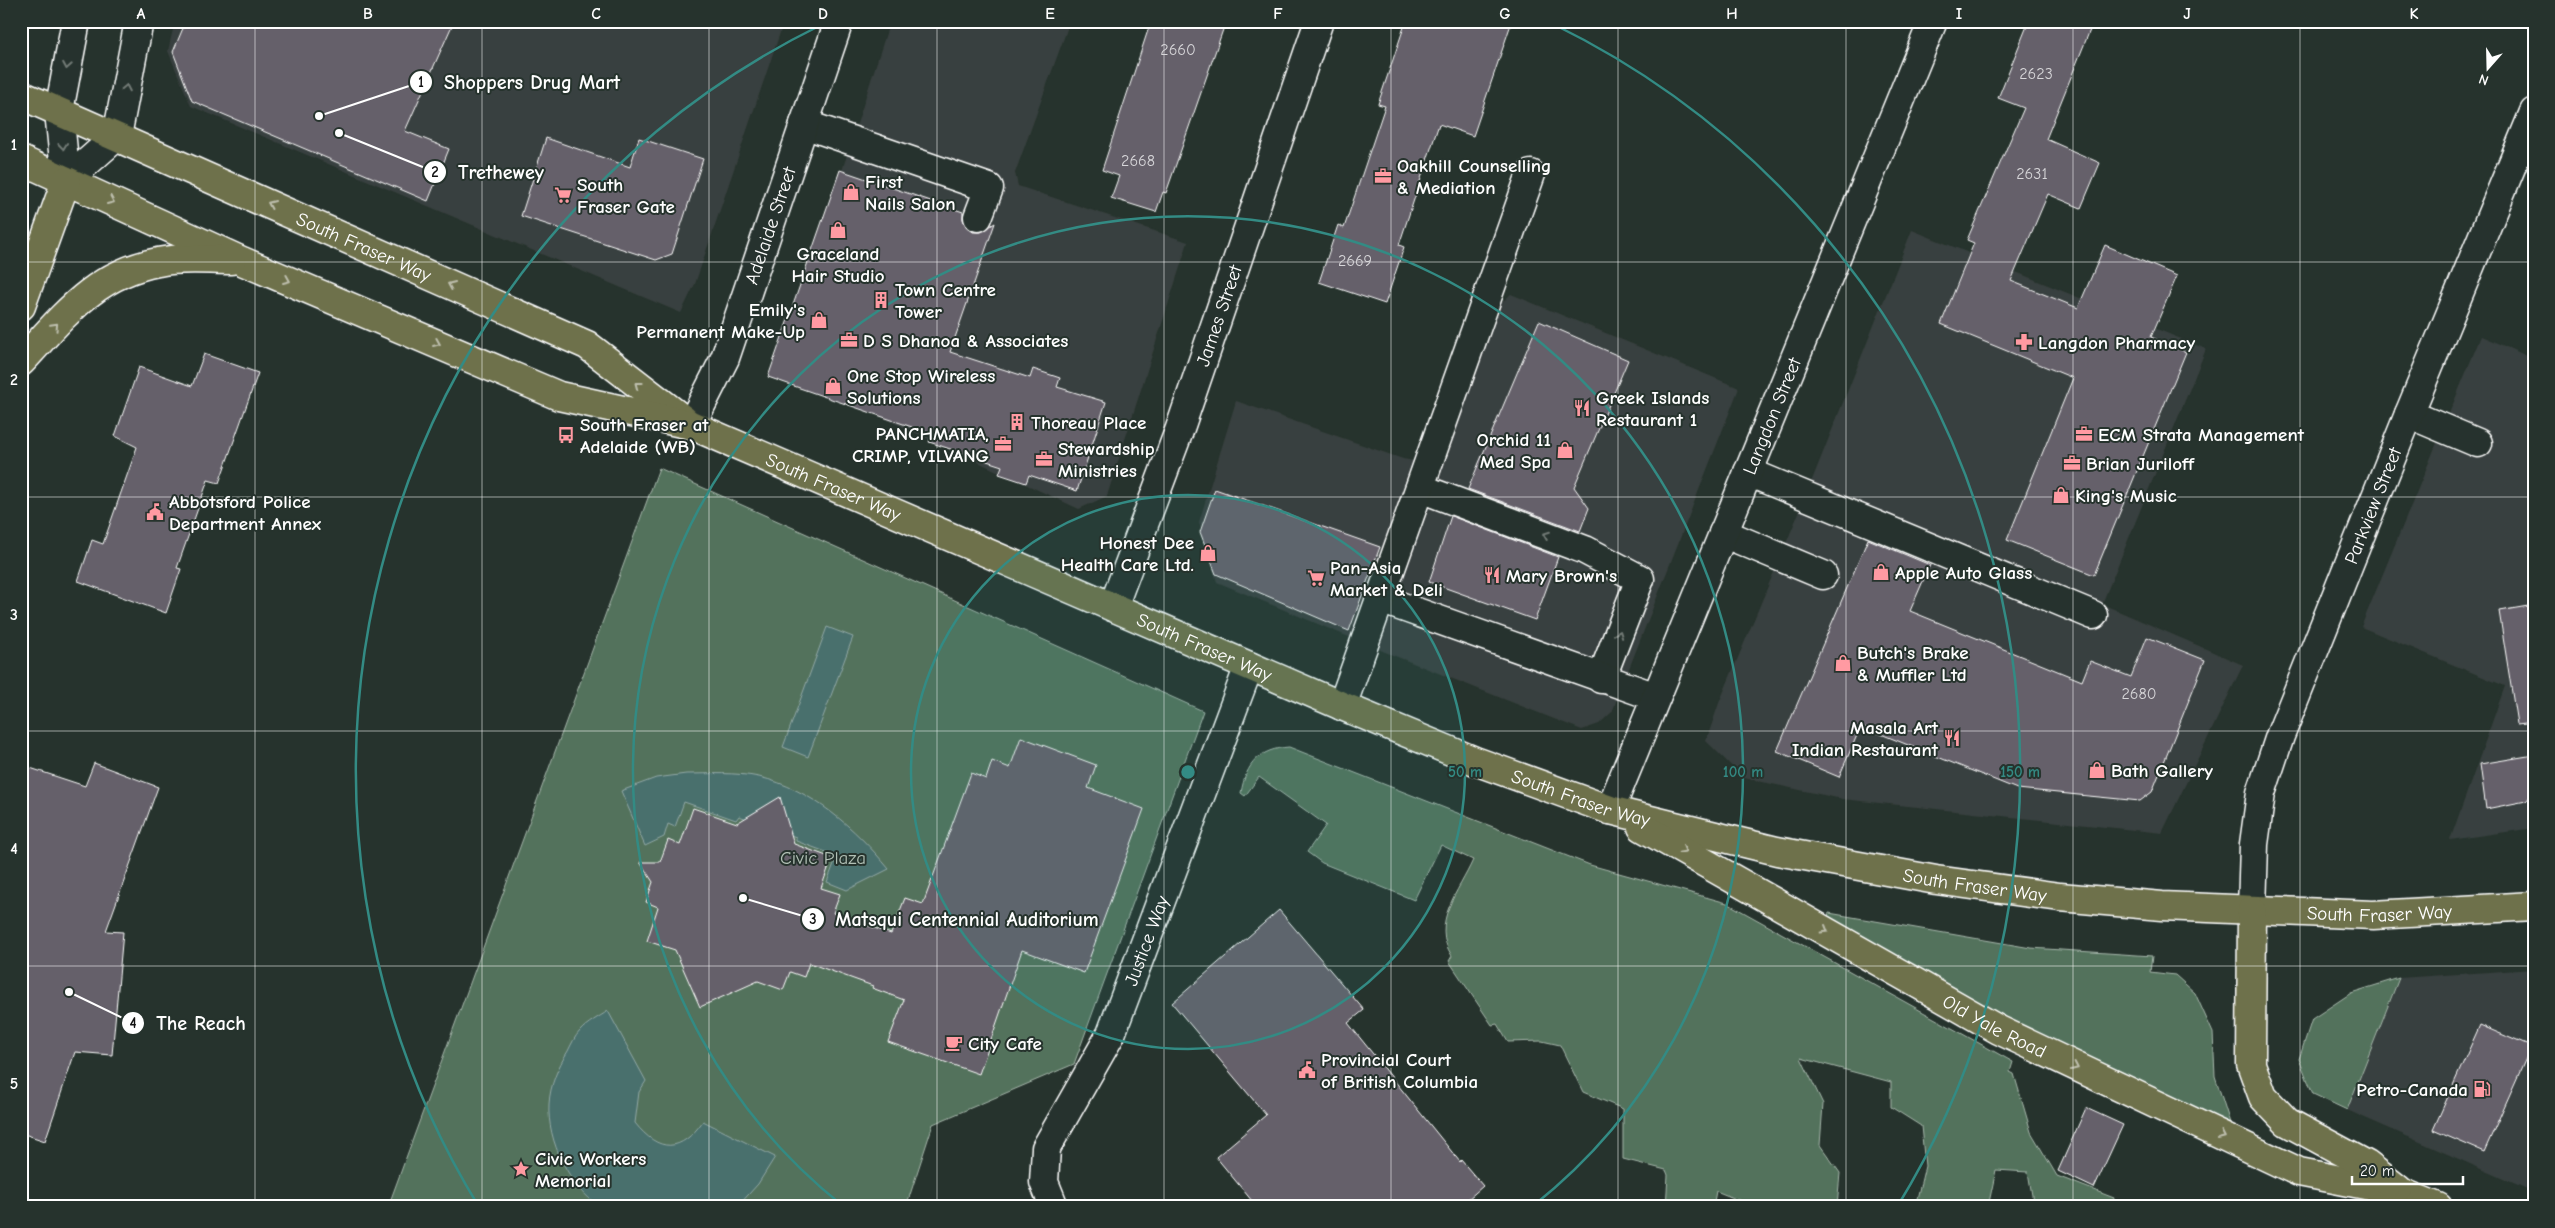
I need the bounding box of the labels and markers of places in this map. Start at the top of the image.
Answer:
callout: Shoppers Drug Mart [409,65,630,100]
callout: Trethewey [423,154,554,189]
place label: Oakhill Counselling & Mediation [1397,155,1552,199]
office icon: Oakhill Counselling & Mediation [1373,166,1393,186]
place label: First Nails Salon [865,171,956,215]
place label: South Fraser Gate [577,174,675,218]
shop icon: First Nails Salon [841,182,861,202]
supermarket icon: South Fraser Gate [553,185,573,205]
shop icon: Graceland Hair Studio [828,220,848,240]
place label: Graceland Hair Studio [791,243,885,287]
place label: Town Centre Tower [895,279,996,323]
building icon: Town Centre Tower [871,290,891,310]
place label: Emily's Permanent Make-Up [636,299,805,343]
shop icon: Emily's Permanent Make-Up [809,310,829,330]
office icon: D S Dhanoa & Associates [839,330,859,350]
place label: D S Dhanoa & Associates [863,330,1068,352]
pharmacy icon: Langdon Pharmacy [2014,332,2034,352]
place label: Langdon Pharmacy [2038,332,2196,354]
place label: One Stop Wireless Solutions [847,365,995,409]
shop icon: One Stop Wireless Solutions [823,376,843,396]
place label: Greek Islands Restaurant 1 [1596,387,1709,431]
restaurant icon: Greek Islands Restaurant 1 [1572,398,1592,418]
building icon: Thoreau Place [1007,412,1027,432]
place label: Thoreau Place [1031,412,1146,434]
place label: South Fraser at Adelaide (WB) [580,414,709,458]
place label: PANCHMATIA, CRIMP, VILVANG [852,423,989,467]
office icon: ECM Strata Management [2074,424,2094,444]
place label: ECM Strata Management [2098,424,2305,446]
bus stop icon: South Fraser at Adelaide (WB) [556,425,576,445]
place label: Orchid 11 Med Spa [1477,429,1551,473]
office icon: PANCHMATIA, CRIMP, VILVANG [993,434,1013,454]
place label: Stewardship Ministries [1058,438,1155,482]
shop icon: Orchid 11 Med Spa [1555,440,1575,460]
office icon: Stewardship Ministries [1034,449,1054,469]
office icon: Brian Juriloff [2062,453,2082,473]
place label: Brian Juriloff [2086,453,2195,475]
shop icon: King's Music [2051,485,2071,505]
place label: King's Music [2075,485,2177,507]
place label: Abbotsford Police Department Annex [169,491,322,535]
public building icon: Abbotsford Police Department Annex [145,502,165,522]
place label: Honest Dee Health Care Ltd. [1061,532,1194,576]
shop icon: Honest Dee Health Care Ltd. [1198,543,1218,563]
place label: Pan-Asia Market & Deli [1330,557,1443,601]
shop icon: Apple Auto Glass [1871,562,1891,582]
place label: Apple Auto Glass [1895,562,2032,584]
restaurant icon: Mary Brown's [1482,565,1502,585]
place label: Mary Brown's [1506,565,1617,587]
supermarket icon: Pan-Asia Market & Deli [1306,568,1326,588]
place label: Butch's Brake & Muffler Ltd [1857,642,1969,686]
shop icon: Butch's Brake & Muffler Ltd [1833,653,1853,673]
place label: Masala Art Indian Restaurant [1792,717,1939,761]
restaurant icon: Masala Art Indian Restaurant [1942,728,1962,748]
shop icon: Bath Gallery [2087,760,2107,780]
place label: Bath Gallery [2111,760,2213,782]
centre of rings [1179,763,1197,781]
callout: Matsqui Centennial Auditorium [800,902,1109,937]
callout: The Reach [121,1006,256,1041]
cafe icon: City Cafe [944,1033,964,1053]
place label: City Cafe [968,1033,1042,1055]
place label: Provincial Court of British Columbia [1321,1049,1478,1093]
public building icon: Provincial Court of British Columbia [1297,1060,1317,1080]
place label: Petro-Canada [2356,1079,2468,1101]
fuel station icon: Petro-Canada [2472,1079,2492,1099]
place label: Civic Workers Memorial [535,1148,646,1192]
place icon: Civic Workers Memorial [511,1159,531,1179]

